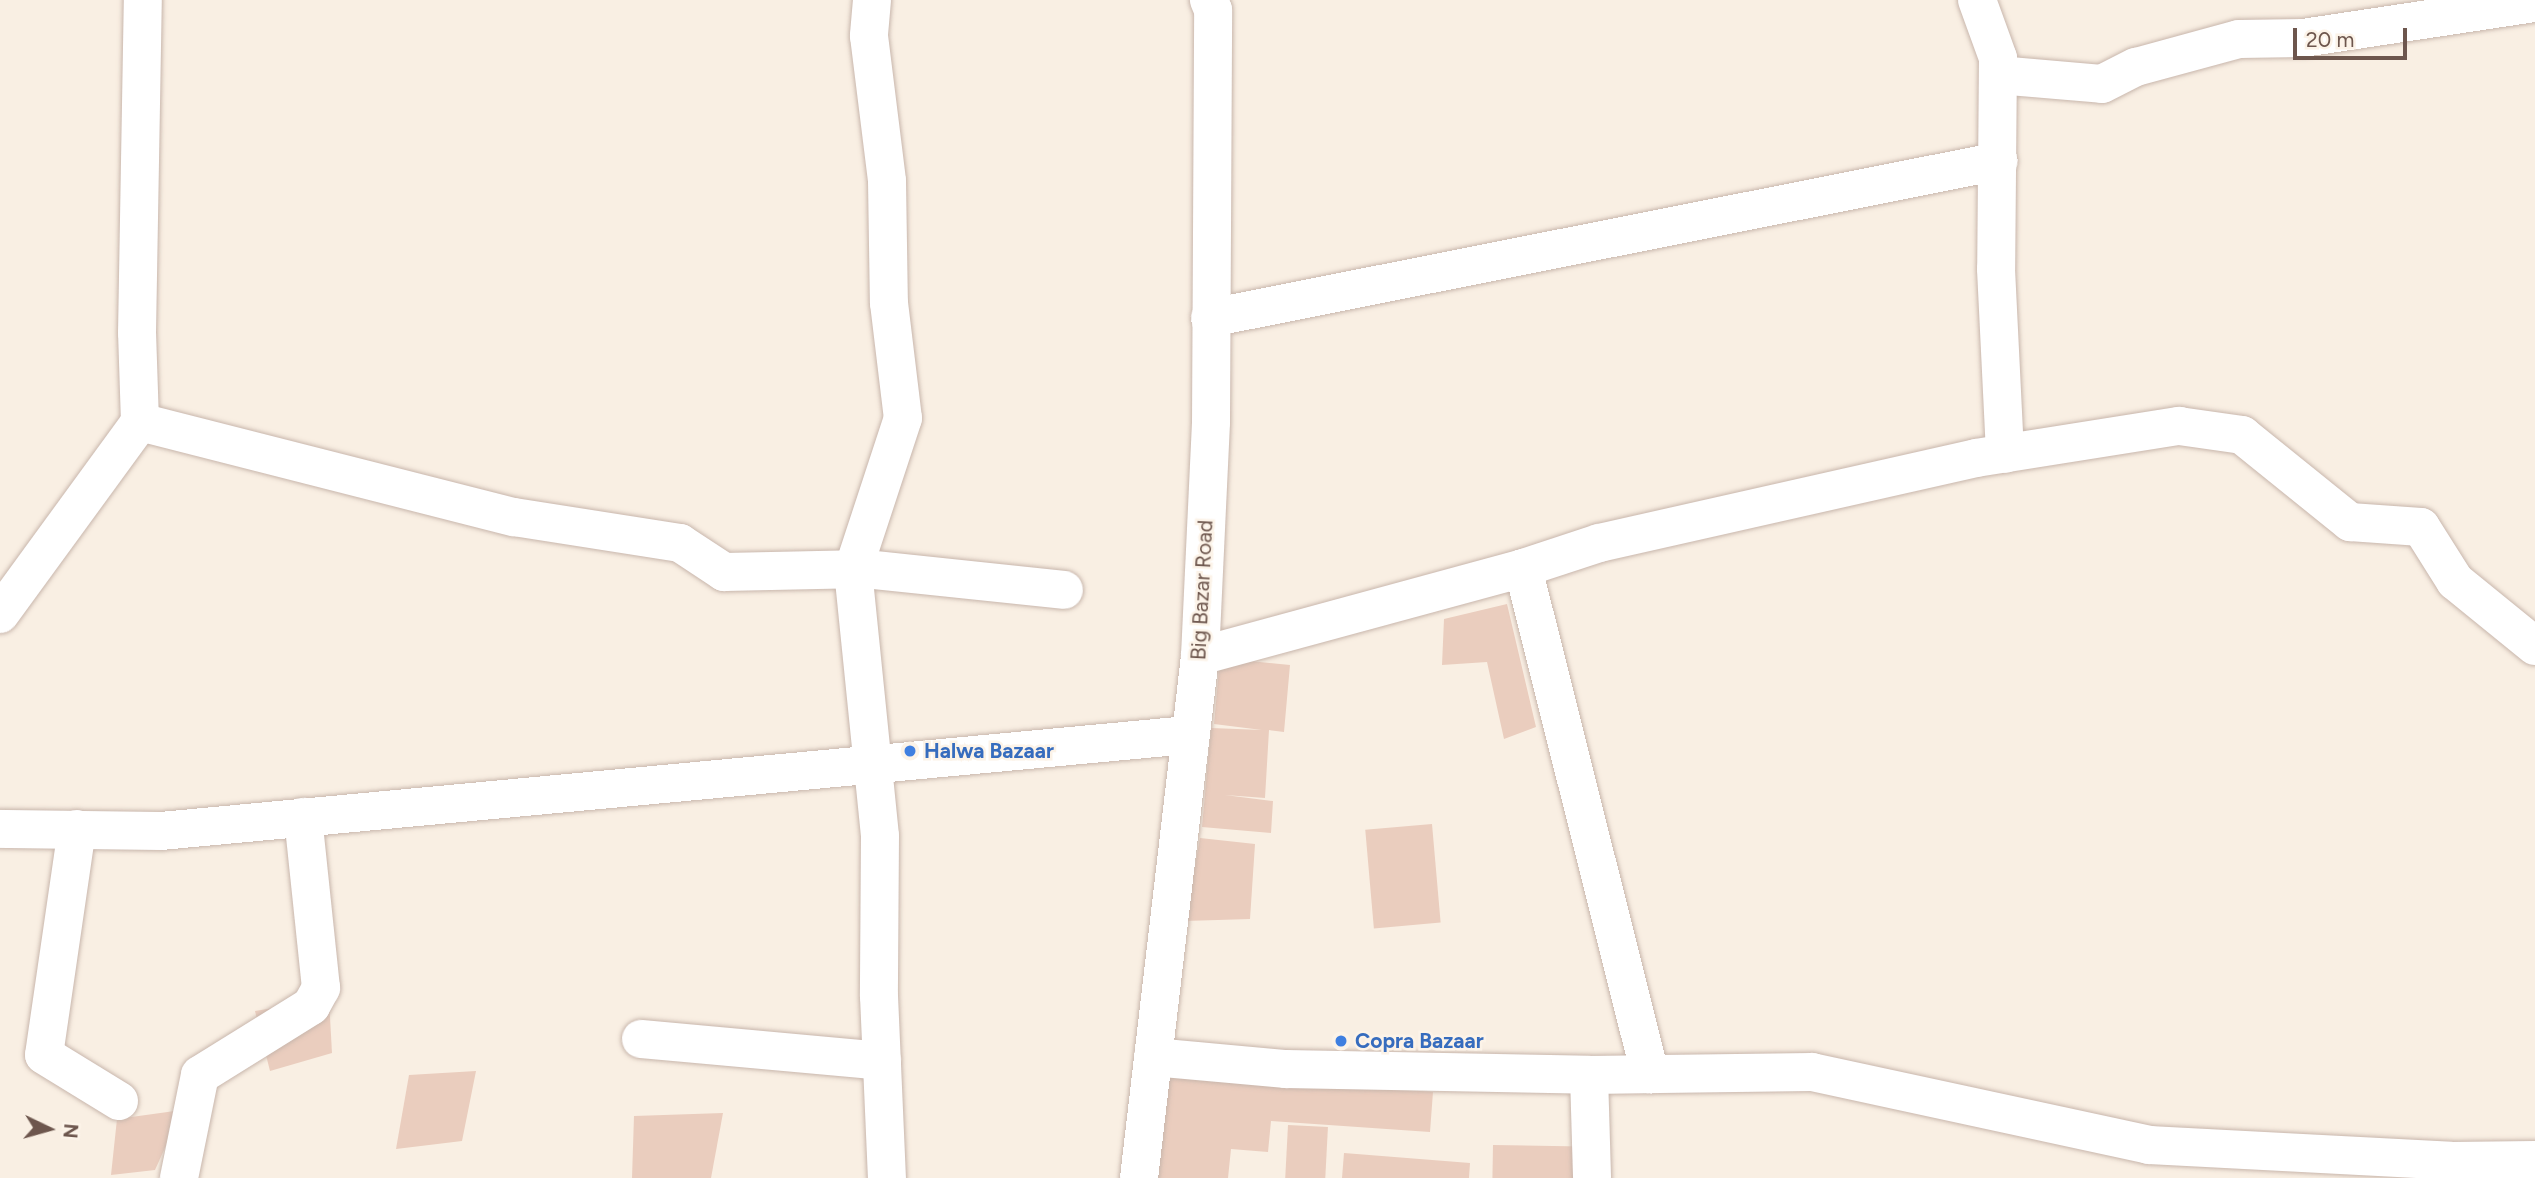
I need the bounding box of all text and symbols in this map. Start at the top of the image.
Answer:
scale bar [2297,14,2411,58]
text: 20 m [2306,27,2354,52]
street label: Big Bazar Road [1186,519,1218,661]
place label: Halwa Bazaar [924,738,1054,764]
marker: Halwa Bazaar [902,743,918,759]
place label: Copra Bazaar [1355,1028,1484,1054]
marker: Copra Bazaar [1333,1033,1349,1049]
north arrow [14,1094,84,1164]
text: N [58,1123,83,1139]

